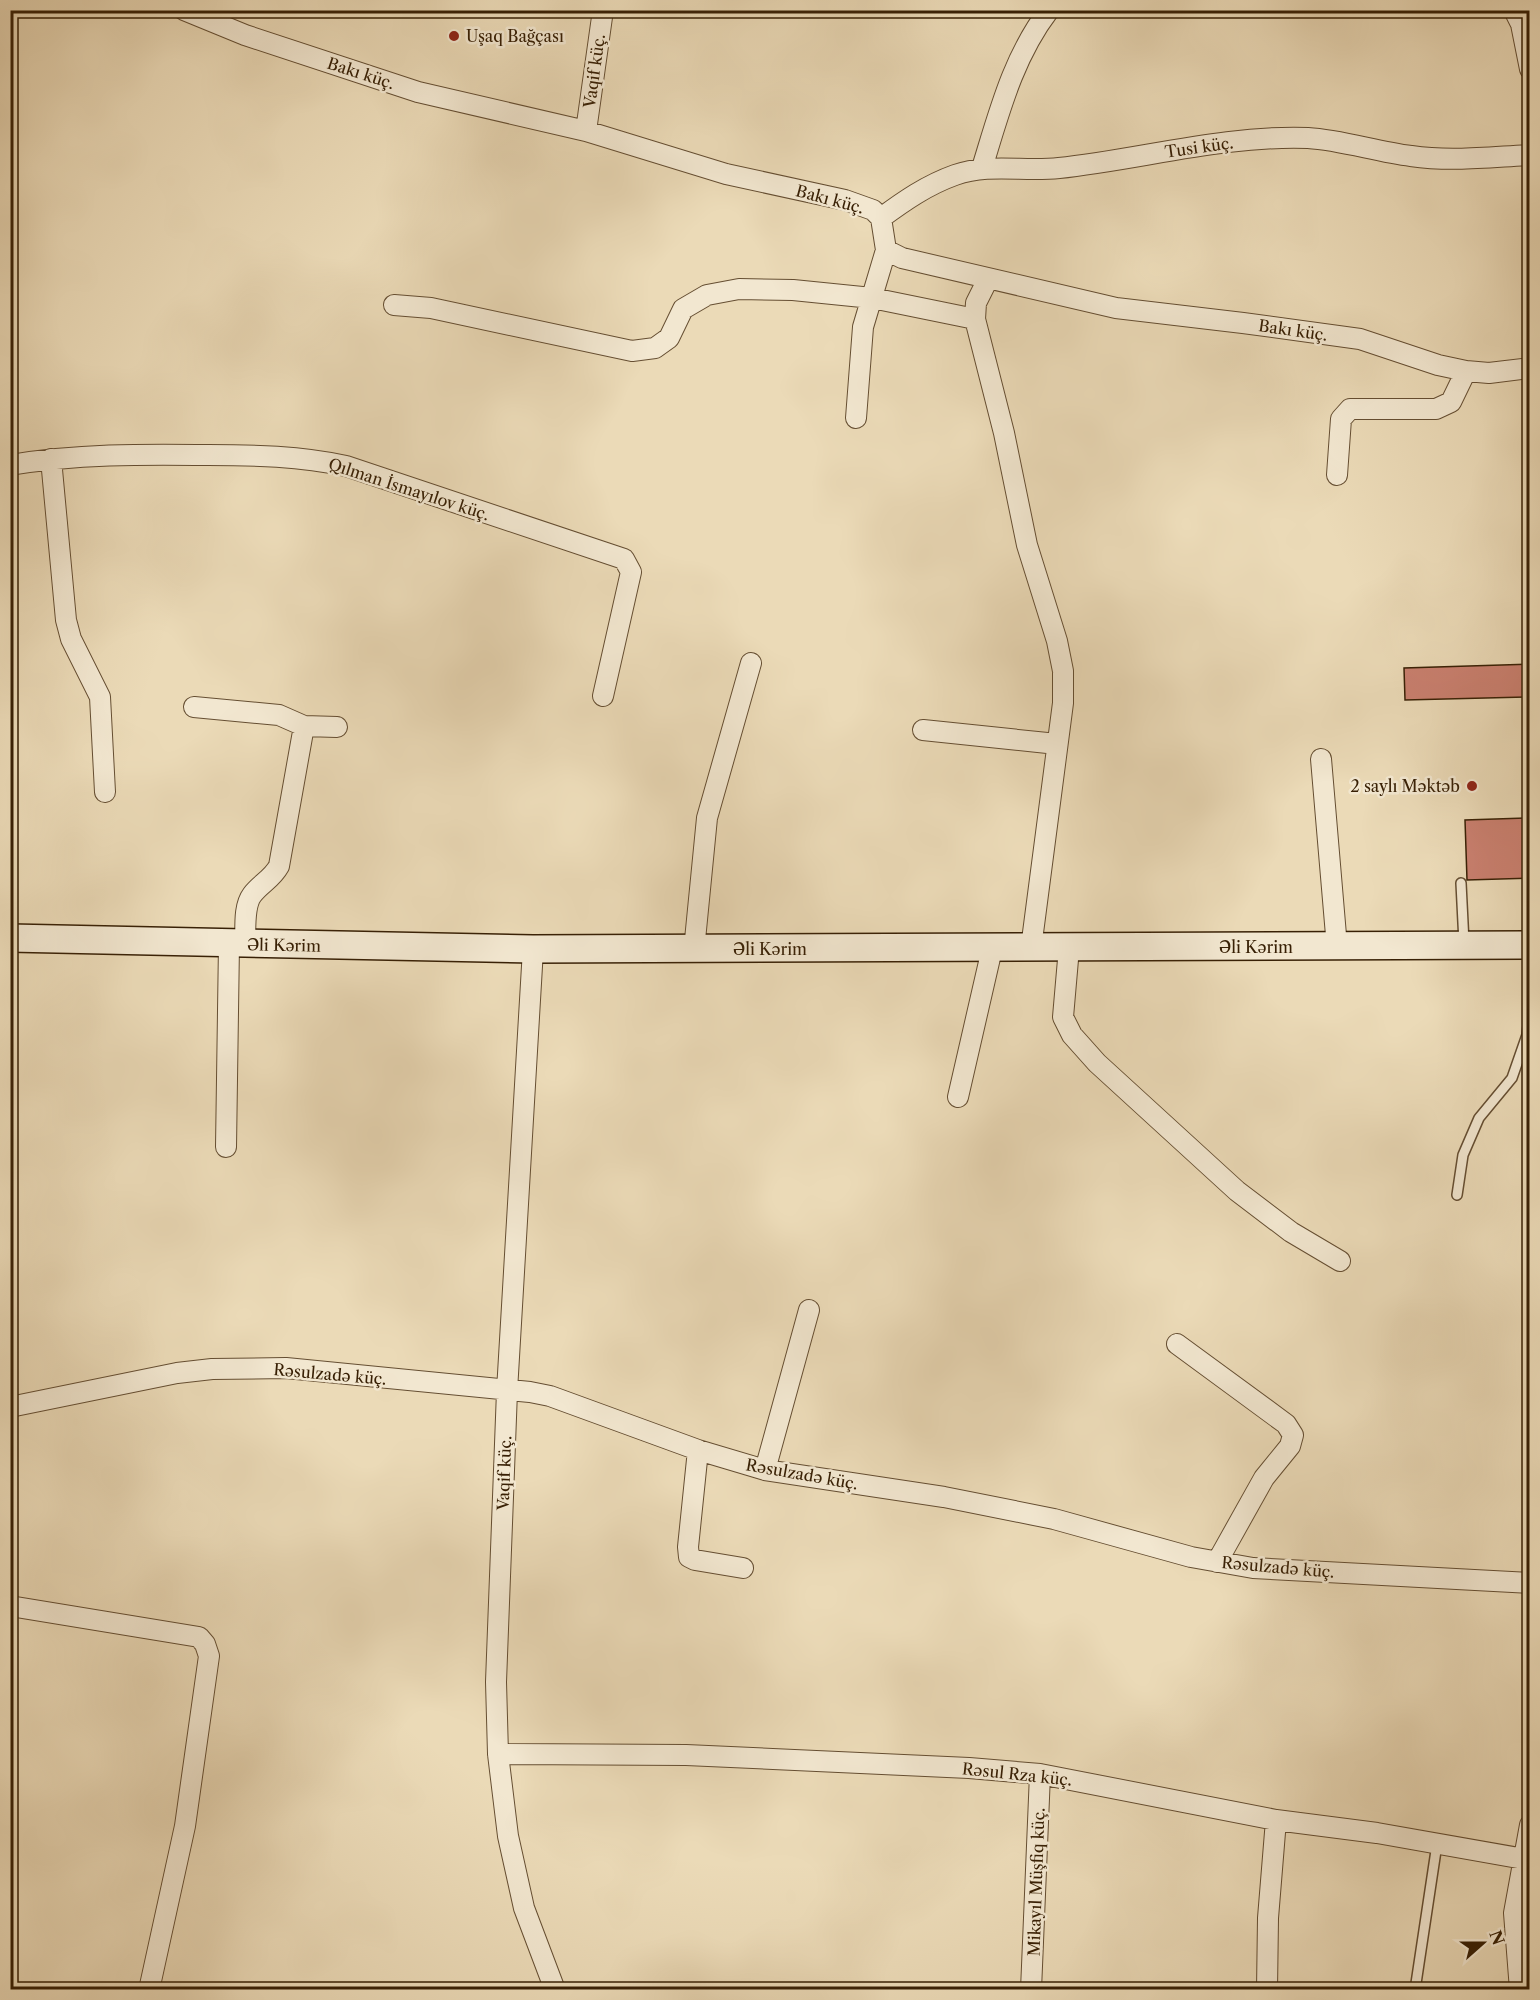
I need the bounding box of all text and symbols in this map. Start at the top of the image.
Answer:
place label: Uşaq Bağçası [466,26,564,46]
marker: Uşaq Bağçası [447,29,461,43]
street label: Vaqif küç. [579,33,609,110]
street label: Bakı küç. [325,53,397,93]
street label: Tusi küç. [1163,132,1235,162]
street label: Bakı küç. [794,180,866,218]
street label: Bakı küç. [1257,315,1329,345]
street label: Qılman İsmayılov küç. [326,453,492,525]
place label: 2 saylı Məktəb [1350,776,1460,796]
marker: 2 saylı Məktəb [1465,779,1479,793]
street label: Əli Kərim [247,934,321,956]
street label: Əli Kərim [1219,937,1293,957]
street label: Əli Kərim [733,939,807,959]
street label: Rəsulzadə küç. [273,1359,387,1389]
street label: Vaqif küç. [493,1435,515,1512]
street label: Rəsulzadə küç. [744,1454,860,1494]
street label: Rəsulzadə küç. [1221,1552,1335,1582]
street label: Rəsul Rza küç. [961,1758,1073,1790]
street label: Mikayıl Müşfiq küç. [1023,1807,1049,1957]
north arrow [1453,1913,1513,1973]
text: N [1485,1928,1509,1948]

